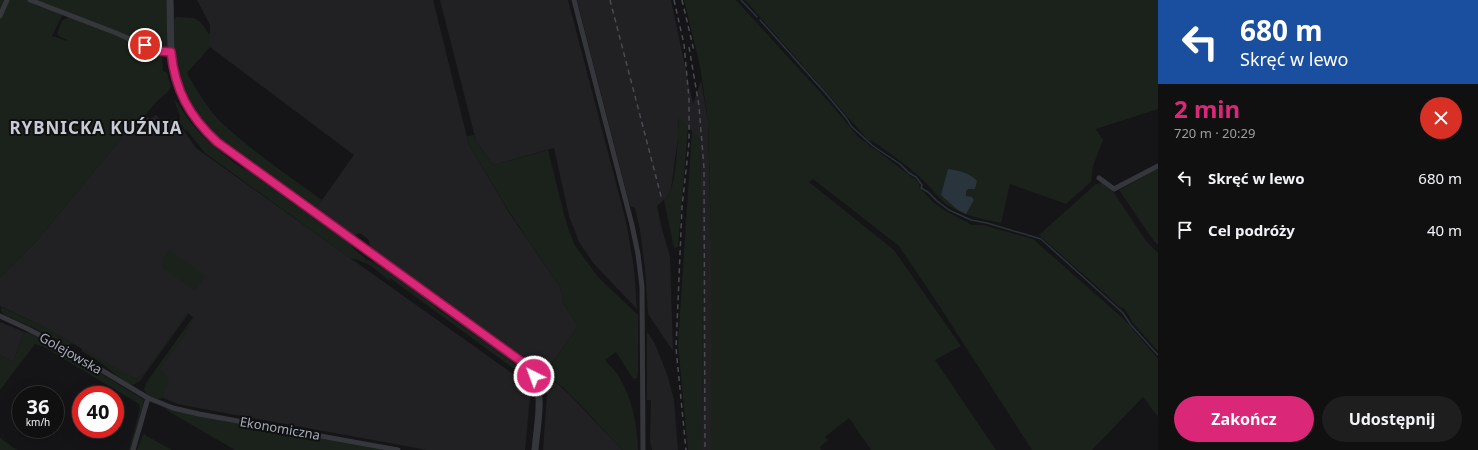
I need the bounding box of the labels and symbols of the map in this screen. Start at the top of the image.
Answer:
pin [128,28,162,62]
district label: RYBNICKA KUŹNIA [9,116,183,139]
street label: Golejowska [36,328,106,378]
position arrow [513,355,555,397]
speed limit sign: 40 [72,386,124,438]
street label: Ekonomiczna [238,412,322,444]

